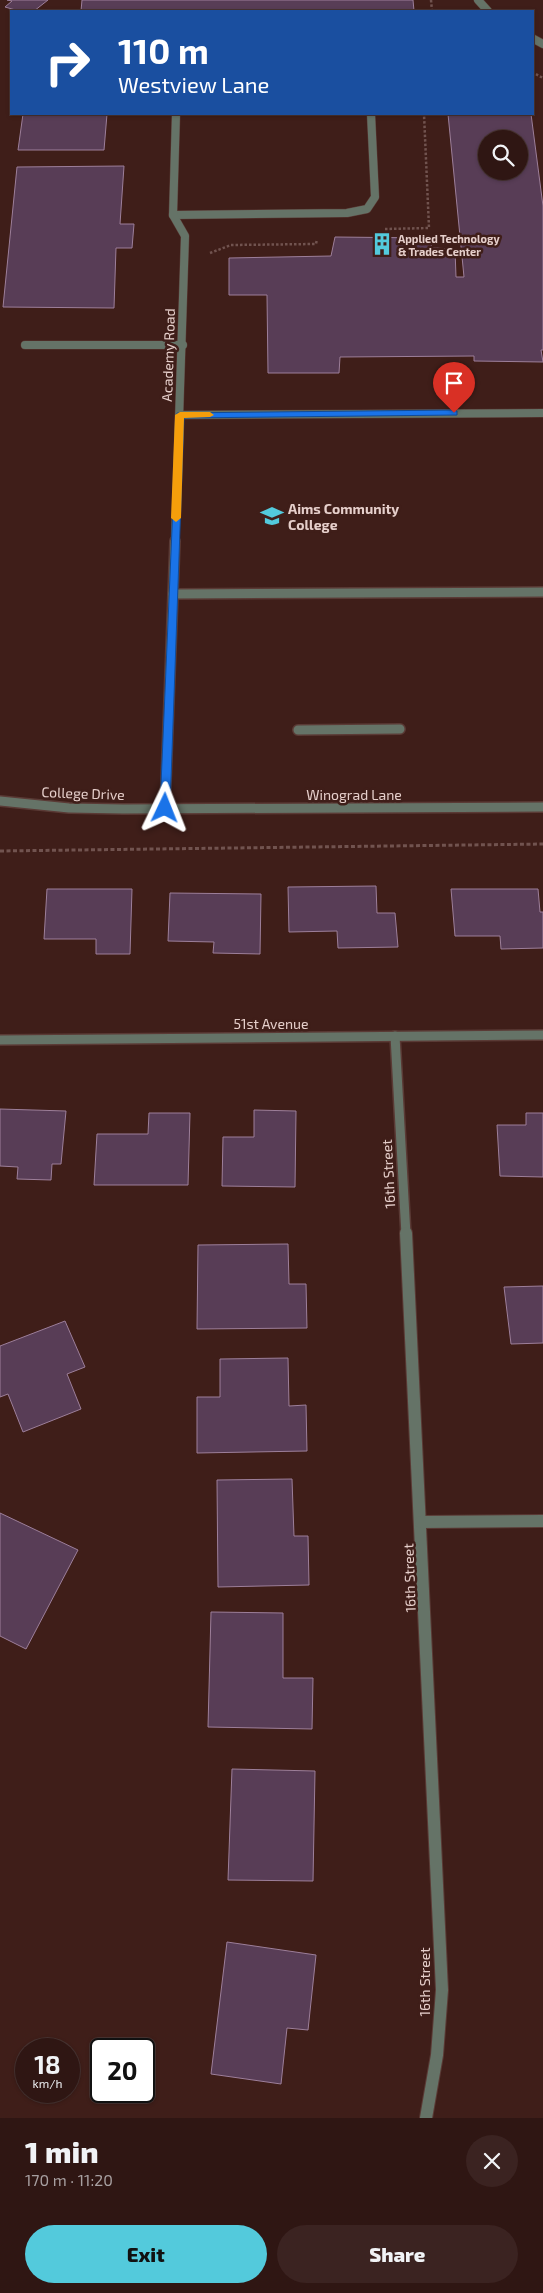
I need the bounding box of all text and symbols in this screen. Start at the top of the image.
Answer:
text: 110 m [118,29,209,71]
icon: right [35,30,100,95]
text: Westview Lane [118,71,269,97]
map controls [478,130,528,180]
button: search [478,130,528,180]
building icon: Applied Technology & Trades Center [369,231,395,257]
place label: Applied Technology & Trades Center [398,232,500,258]
street label: Academy Road [158,308,178,402]
pin [433,362,475,413]
icon: arrive [440,369,468,397]
place label: Aims Community College [288,500,399,533]
school or university icon: Aims Community College [259,503,285,529]
position arrow [138,781,190,833]
street label: College Drive [41,783,125,803]
street label: Winograd Lane [306,786,402,803]
street label: 51st Avenue [233,1015,309,1032]
street label: 16th Street [378,1139,398,1209]
street label: 16th Street [399,1543,419,1613]
street label: 16th Street [416,1947,433,2017]
speed limit sign: 20 [90,2038,155,2103]
text: 18 [34,2049,61,2079]
text: km/h [33,2076,62,2090]
text: 1 min [25,2133,99,2169]
button: close [466,2135,518,2187]
text: 170 m · 11:20 [25,2170,113,2189]
button: Exit [25,2225,267,2283]
button: Share [277,2225,518,2283]

